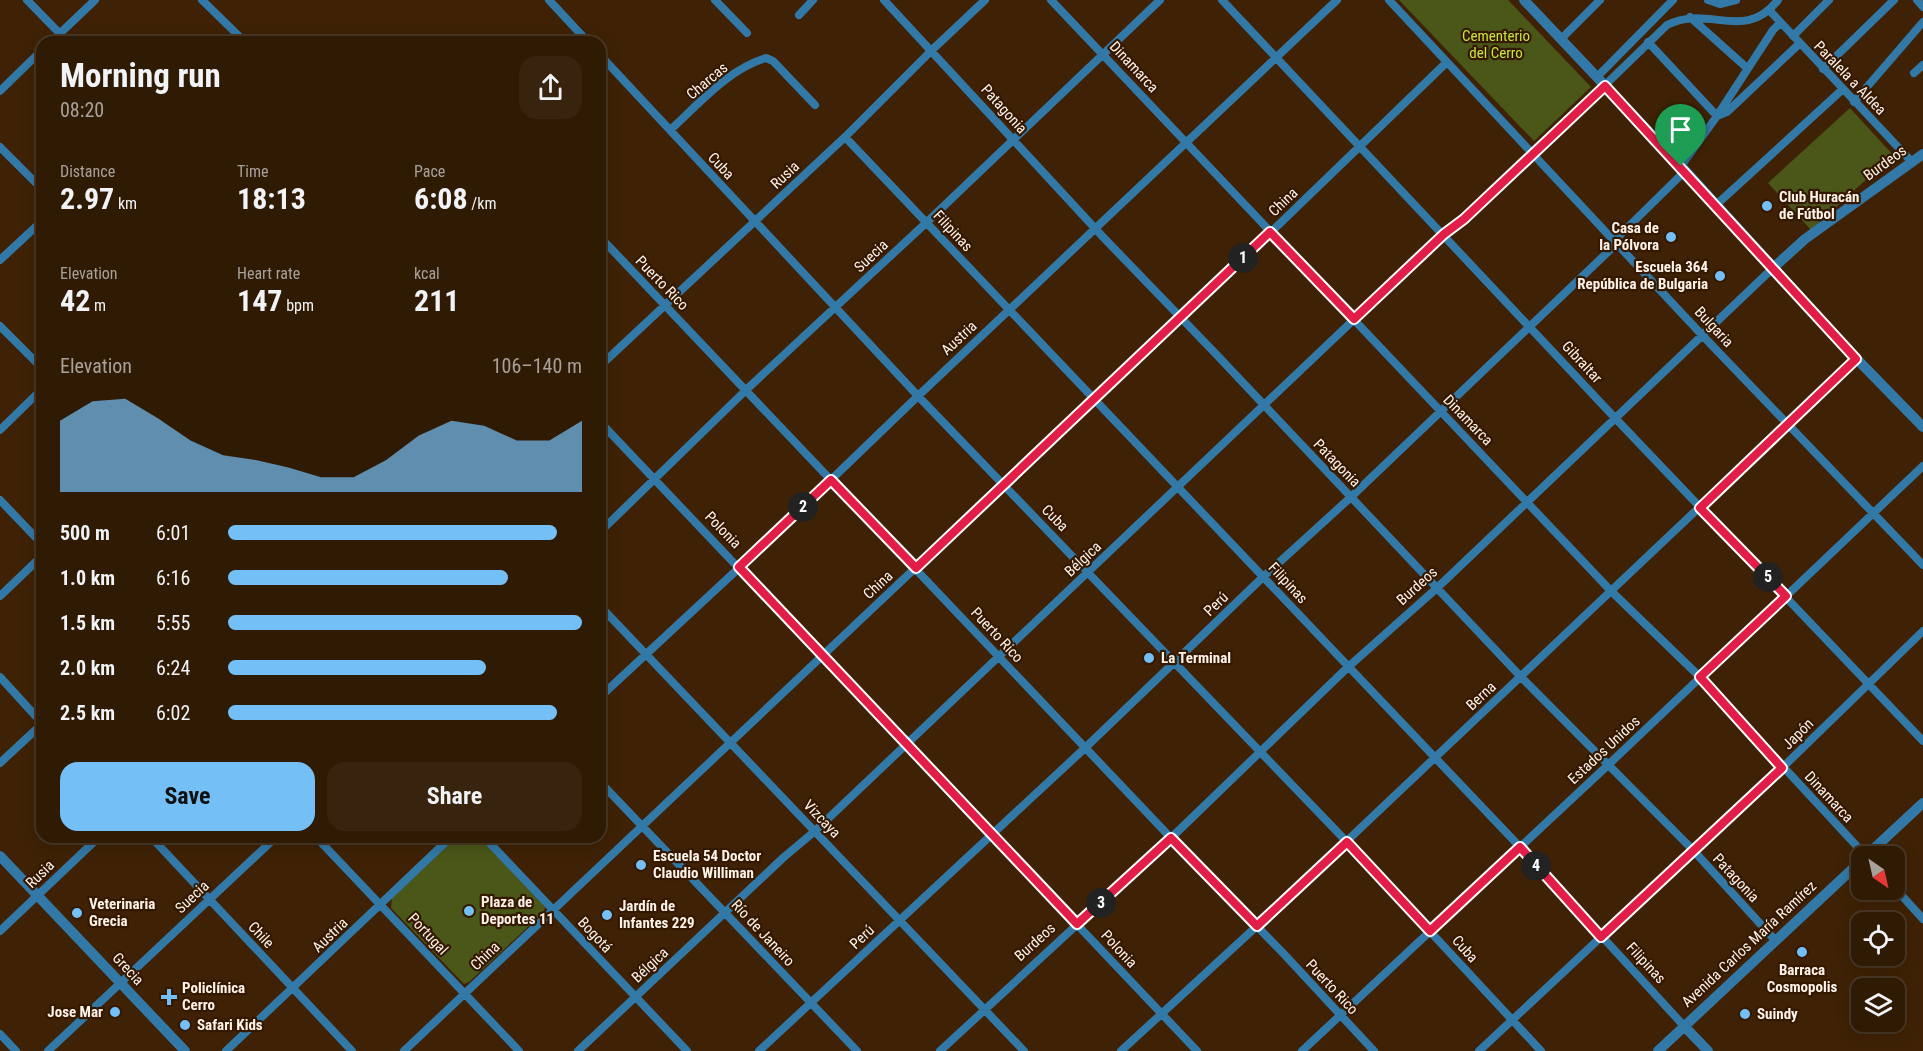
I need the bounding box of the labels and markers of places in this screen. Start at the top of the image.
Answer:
pin [1655,104,1706,166]
place label: Club Huracán de Fútbol [1779,188,1859,223]
marker: Club Huracán de Fútbol [1760,199,1774,213]
place label: Casa de la Pólvora [1599,219,1659,254]
marker: Casa de la Pólvora [1664,230,1678,244]
pin: 1 [1228,243,1258,273]
place label: Escuela 364 República de Bulgaria [1577,258,1708,293]
marker: Escuela 364 República de Bulgaria [1713,269,1727,283]
pin: 2 [788,492,818,522]
pin: 5 [1753,562,1783,592]
place label: La Terminal [1161,649,1231,667]
marker: La Terminal [1142,651,1156,665]
place label: Escuela 54 Doctor Claudio Williman [653,847,761,882]
pin: 4 [1521,851,1551,881]
marker: Escuela 54 Doctor Claudio Williman [634,858,648,872]
pin: 3 [1086,888,1116,918]
place label: Plaza de Deportes 11 [481,893,554,928]
place label: Veterinaria Grecia [89,895,155,930]
place label: Jardín de Infantes 229 [619,897,695,932]
marker: Plaza de Deportes 11 [462,904,476,918]
marker: Veterinaria Grecia [70,906,84,920]
marker: Jardín de Infantes 229 [600,908,614,922]
marker: Barraca Cosmopolis [1795,945,1809,959]
place label: Barraca Cosmopolis [1767,961,1838,996]
place label: Policlínica Cerro [182,979,245,1014]
marker: Policlínica Cerro [160,988,178,1006]
place label: Jose Mar [47,1003,103,1021]
marker: Jose Mar [108,1005,122,1019]
place label: Suindy [1757,1005,1798,1023]
marker: Suindy [1738,1007,1752,1021]
place label: Safari Kids [197,1016,263,1034]
marker: Safari Kids [178,1018,192,1032]

